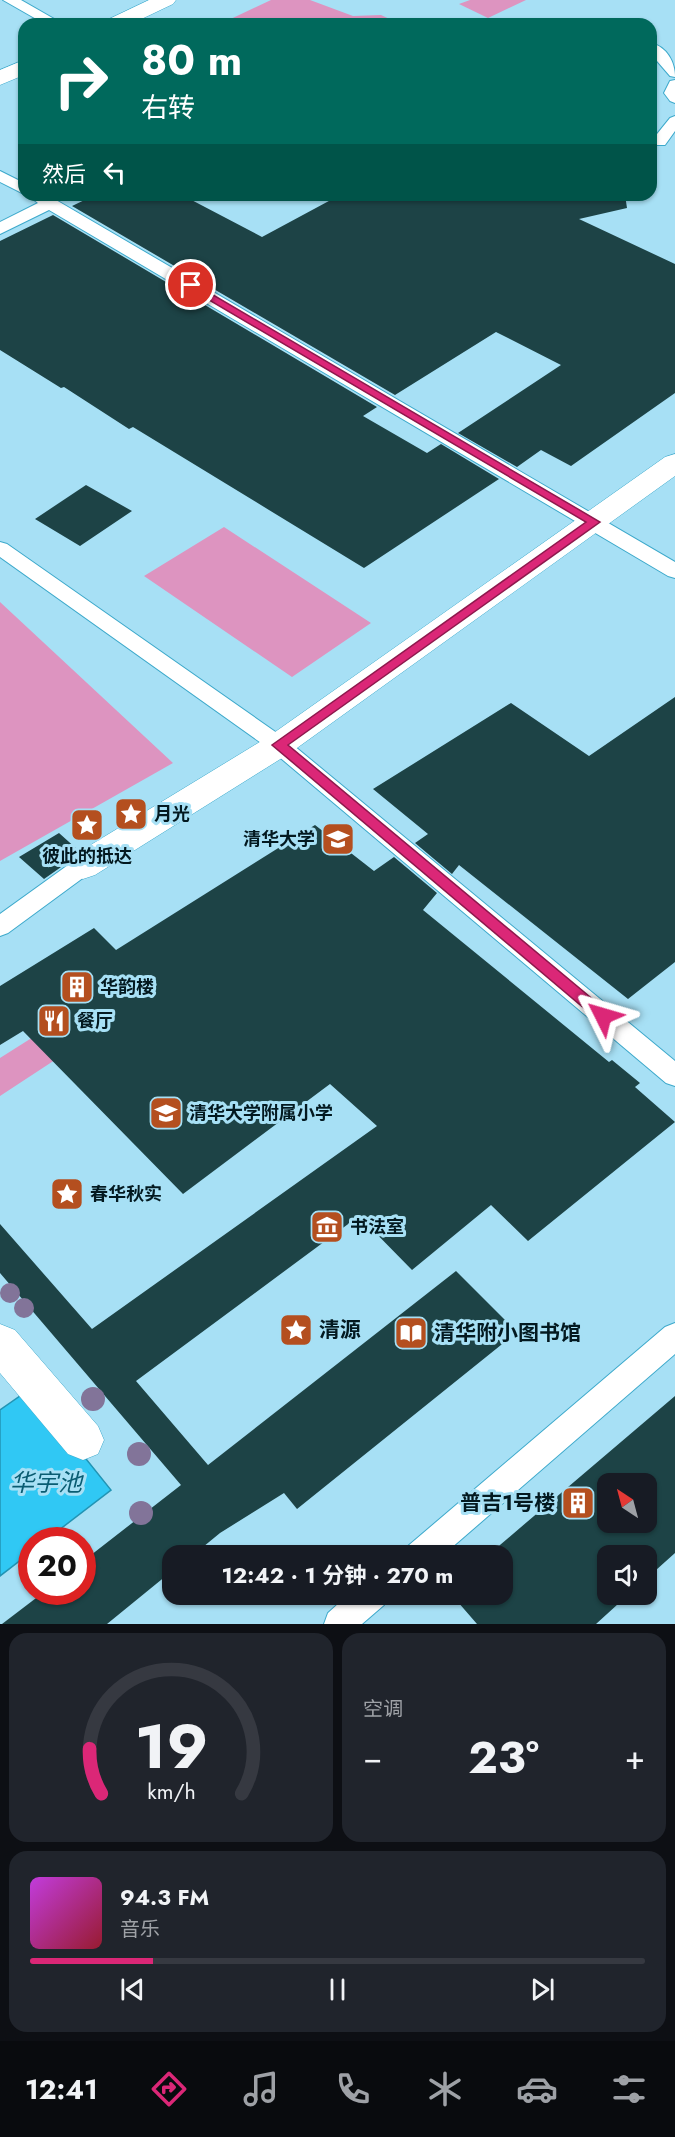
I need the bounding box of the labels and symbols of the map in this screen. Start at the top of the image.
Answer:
pin [165,259,216,310]
place icon: 月光 [113,796,149,832]
place label: 月光 [154,801,190,827]
place icon: 彼此的抵达 [69,807,105,843]
school or university icon: 清华大学 [320,821,356,857]
place label: 清华大学 [243,826,315,852]
place label: 彼此的抵达 [42,843,132,869]
building icon: 华韵楼 [59,969,95,1005]
place label: 华韵楼 [100,974,154,1000]
position arrow [571,984,635,1048]
restaurant icon: 餐厅 [36,1003,72,1039]
place label: 餐厅 [77,1008,113,1034]
school or university icon: 清华大学附属小学 [148,1095,184,1131]
place label: 清华大学附属小学 [189,1100,333,1126]
place icon: 春华秋实 [49,1176,85,1212]
place label: 春华秋实 [90,1181,162,1207]
museum icon: 书法室 [309,1209,345,1245]
place label: 书法室 [350,1214,404,1240]
place icon: 清源 [278,1312,314,1348]
place label: 清源 [319,1315,361,1345]
library icon: 清华附小图书馆 [393,1315,429,1351]
place label: 清华附小图书馆 [434,1318,581,1348]
water label: 华宇池 [10,1465,84,1500]
north arrow [597,1473,657,1533]
building icon: 普吉1号楼 [560,1485,596,1521]
place label: 普吉1号楼 [460,1488,555,1518]
speed limit sign: 20 [18,1527,96,1605]

